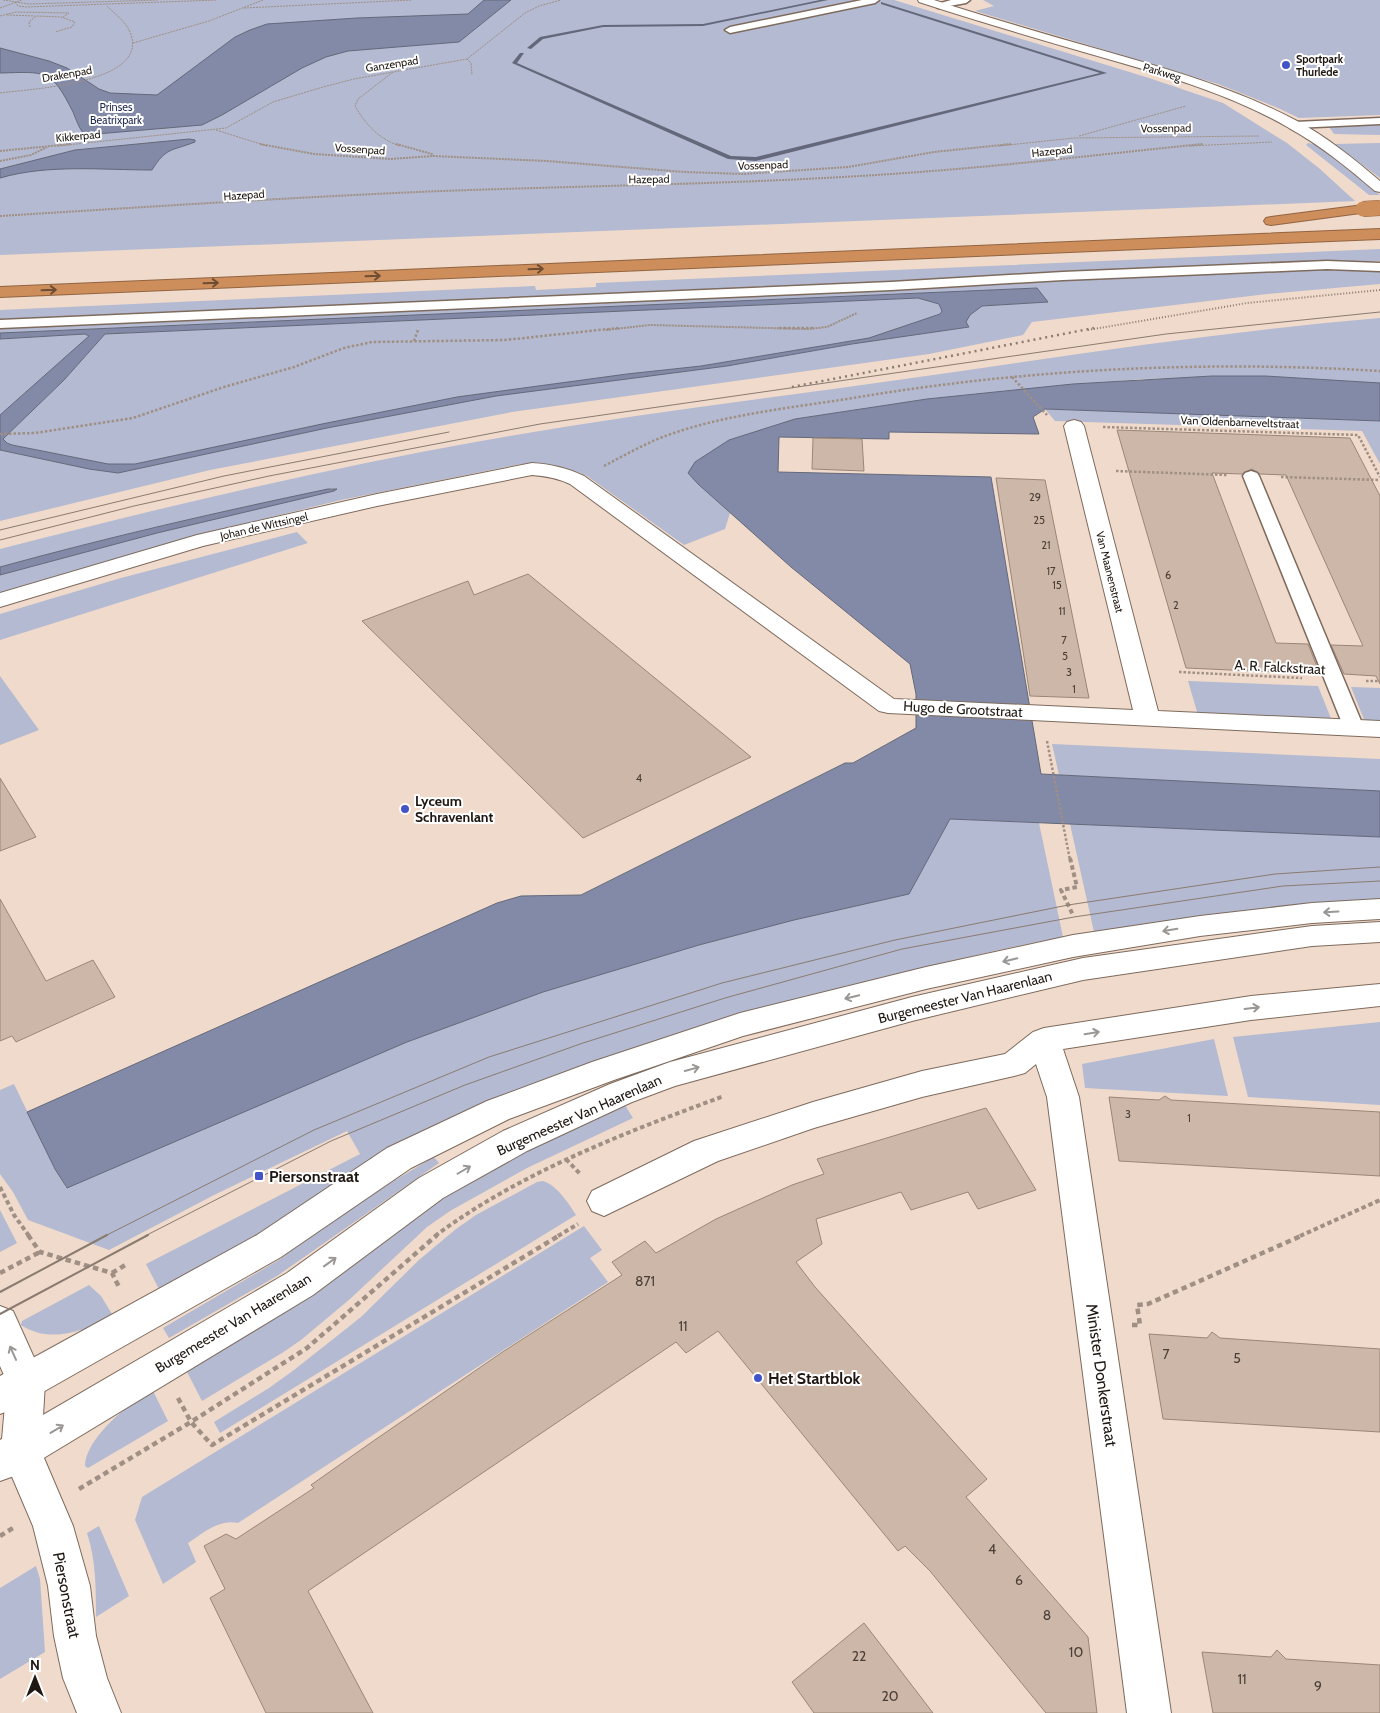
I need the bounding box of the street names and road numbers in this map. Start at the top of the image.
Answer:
street label: Ganzenpad [365,53,419,75]
street label: Parkweg [1141,60,1183,85]
street label: Drakenpad [41,63,93,85]
street label: Vossenpad [1141,121,1191,135]
street label: Kikkerpad [55,127,101,145]
street label: Vossenpad [334,140,386,158]
street label: Hazepad [1031,142,1073,160]
street label: Vossenpad [738,157,788,173]
street label: Hazepad [628,172,670,186]
street label: Hazepad [223,187,265,203]
street label: Van Oldenbarneveltstraat [1180,413,1300,431]
street label: Johan de Wittsingel [218,509,310,543]
street label: Van Maanenstraat [1093,530,1127,614]
street label: A. R. Falckstraat [1234,656,1326,678]
street label: Hugo de Grootstraat [903,697,1023,721]
street label: Burgemeester Van Haarenlaan [876,967,1054,1027]
street label: Burgemeester Van Haarenlaan [494,1070,664,1160]
street label: Burgemeester Van Haarenlaan [152,1269,314,1377]
street label: Minister Donkerstraat [1082,1302,1121,1448]
street label: Piersonstraat [49,1550,84,1641]

